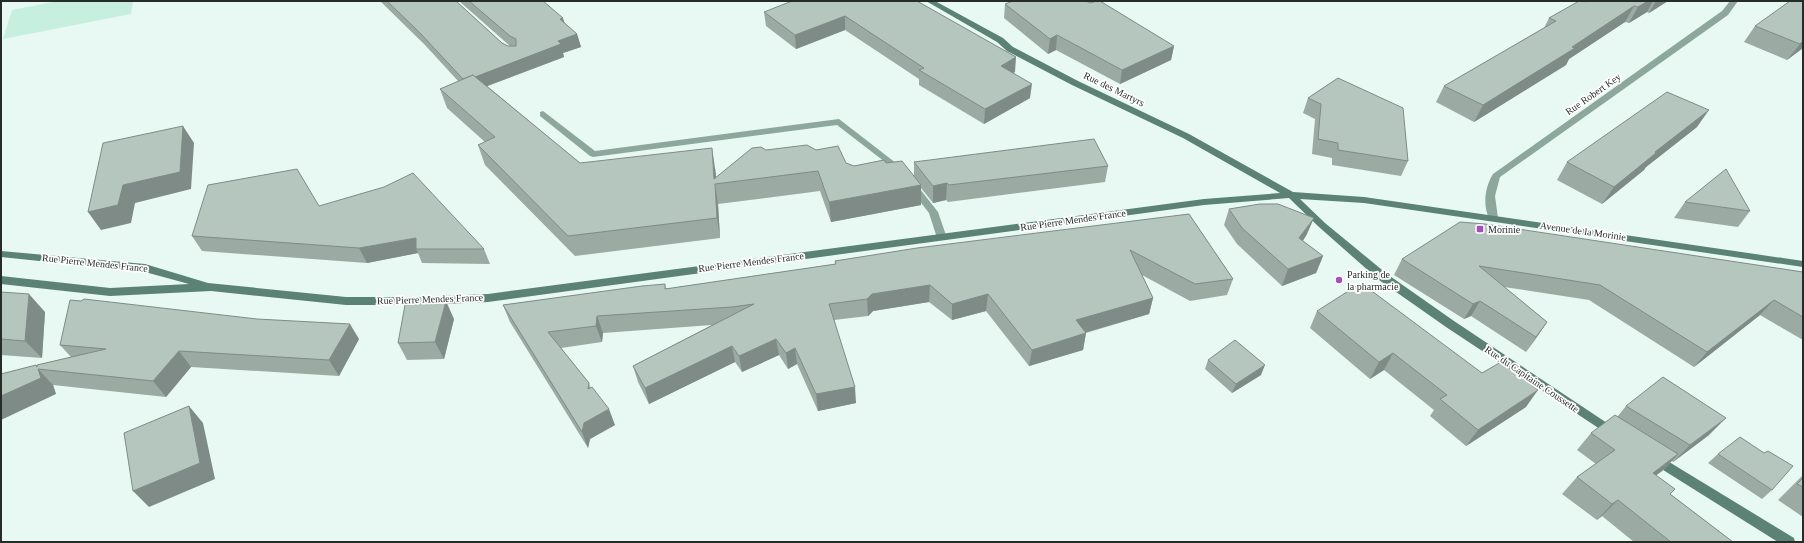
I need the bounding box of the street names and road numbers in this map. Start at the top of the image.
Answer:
street label: Rue des Martyrs [1082,70,1146,108]
street label: Rue Robert Key [1563,71,1623,117]
street label: Rue Pierre Mendes France [1020,207,1127,233]
street label: Avenue de la Morinie [1539,220,1627,243]
street label: Rue Pierre Mendes France [698,250,805,274]
street label: Rue Pierre Mendes France [42,252,149,274]
street label: Rue Pierre Mendes France [377,292,484,306]
street label: Rue du Capitaine Coussette [1483,343,1581,415]

